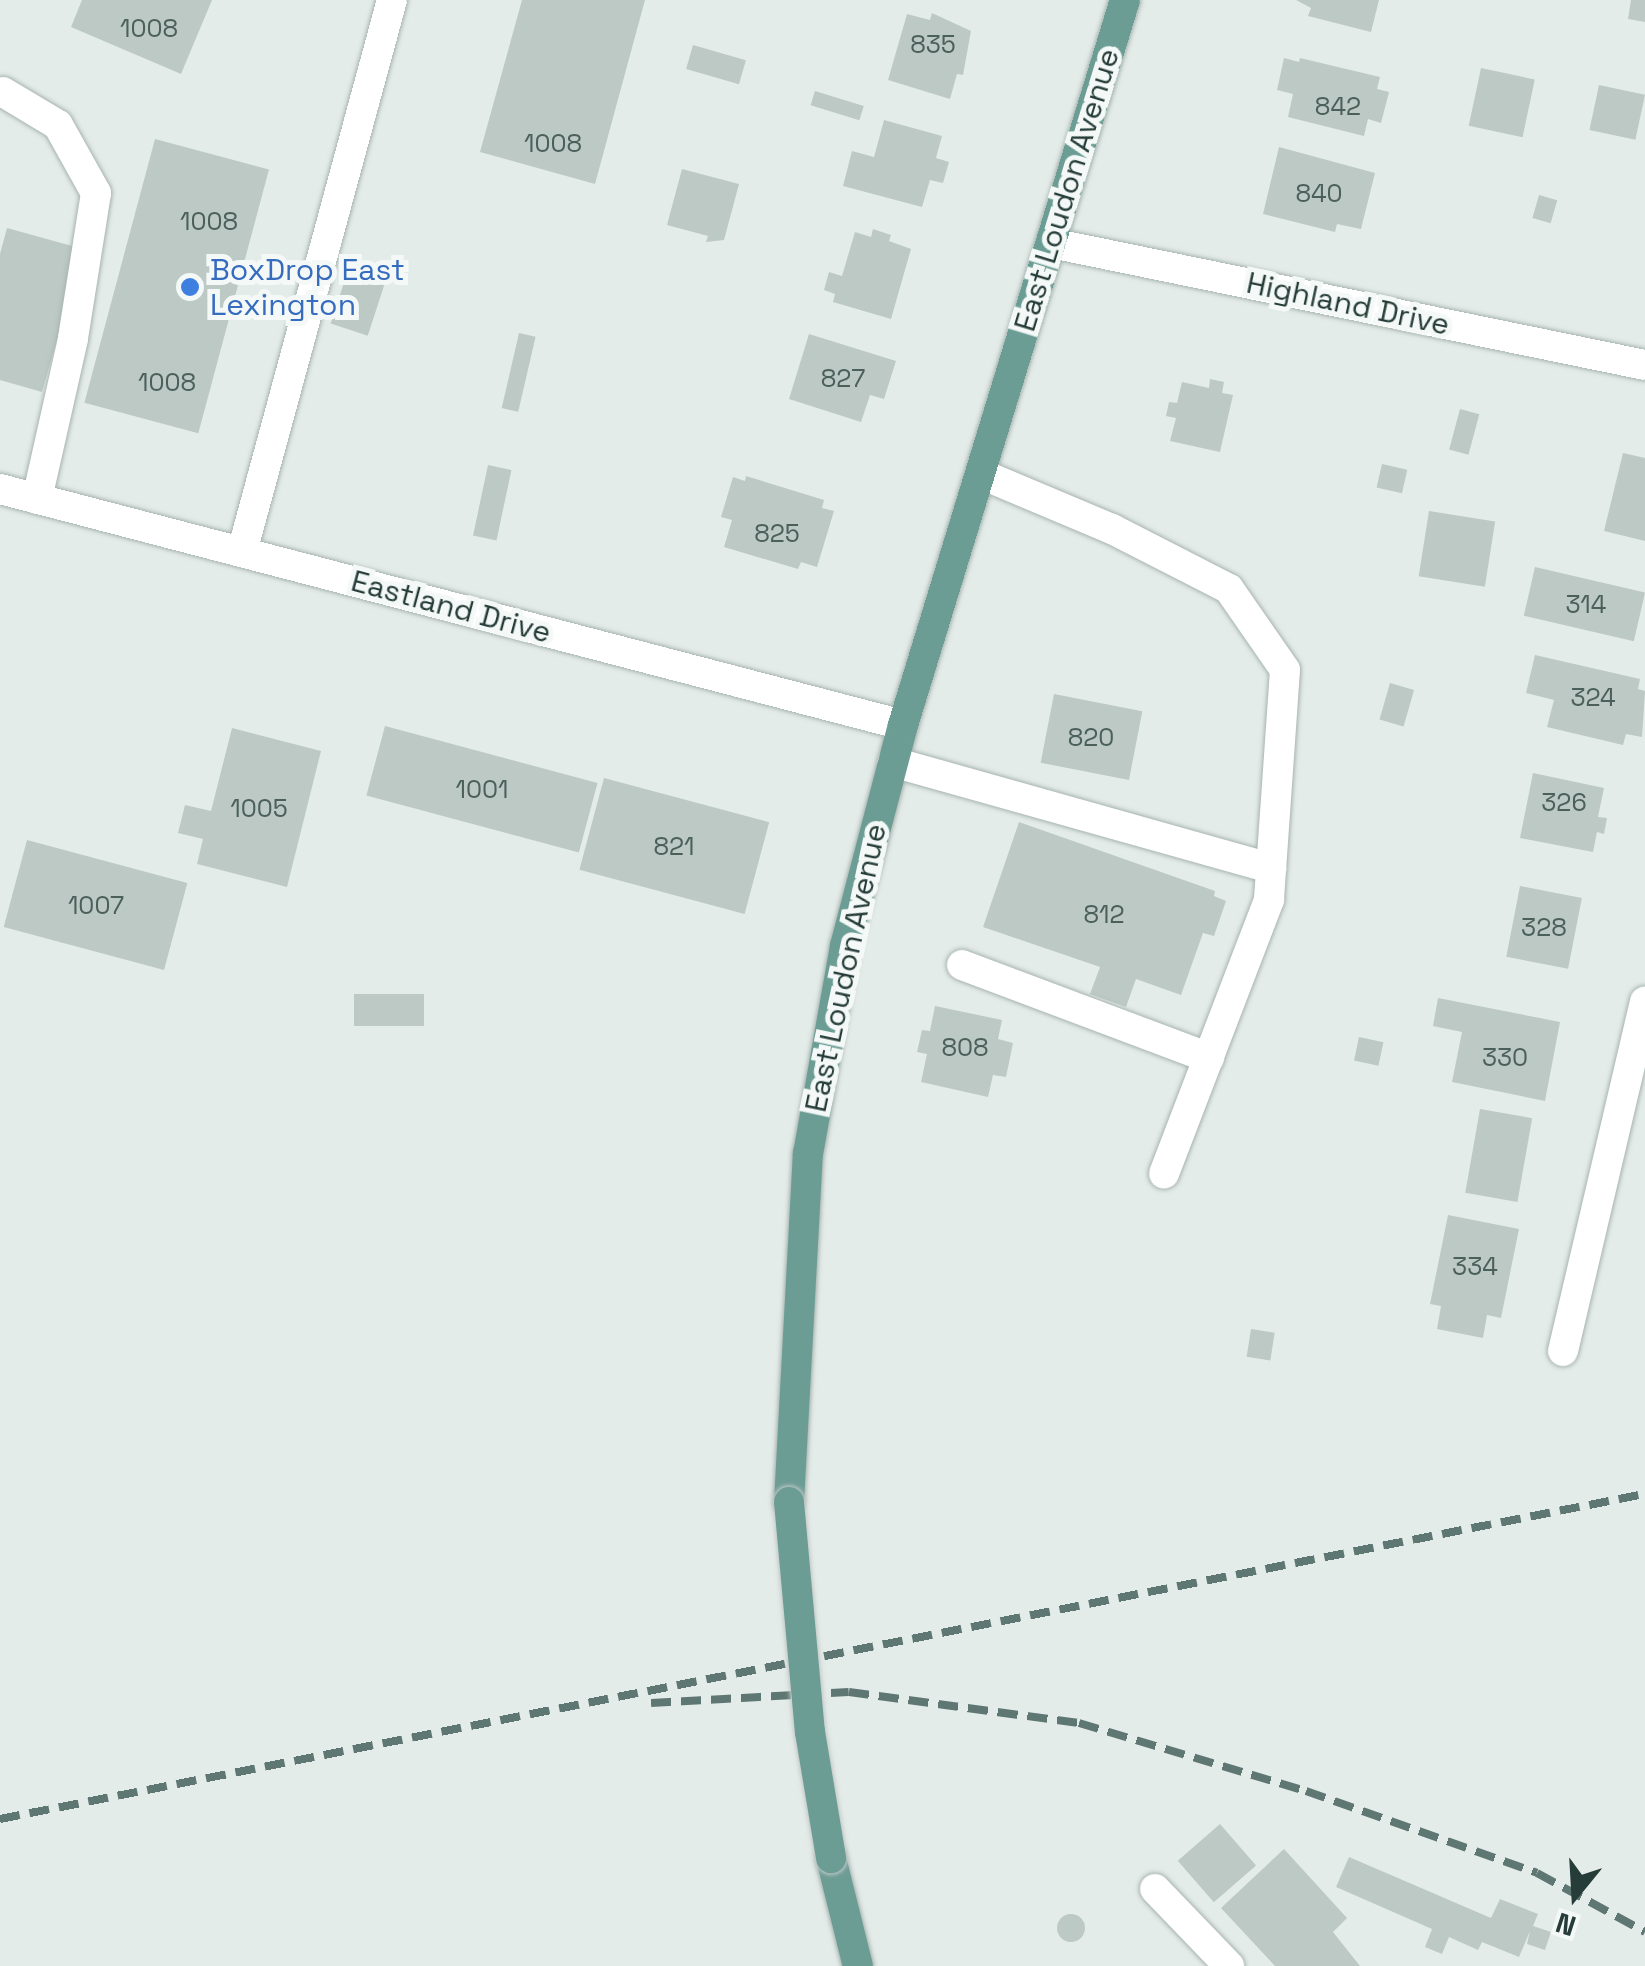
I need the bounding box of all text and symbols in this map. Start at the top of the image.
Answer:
house number: 1008 [120,13,178,43]
house number: 835 [910,29,956,59]
street label: East Loudon Avenue [1007,44,1127,336]
house number: 842 [1315,91,1361,121]
house number: 1008 [524,128,582,158]
house number: 840 [1295,178,1343,208]
house number: 1008 [180,206,238,236]
place label: BoxDrop East Lexington [210,252,405,322]
street label: Highland Drive [1243,265,1453,343]
marker: BoxDrop East Lexington [179,276,201,298]
house number: 827 [821,363,865,393]
house number: 1008 [138,367,196,397]
house number: 825 [754,518,800,548]
street label: Eastland Drive [347,563,555,651]
house number: 314 [1566,589,1606,619]
house number: 324 [1570,682,1616,712]
house number: 820 [1068,722,1114,752]
house number: 1001 [456,774,508,804]
house number: 326 [1541,787,1587,817]
house number: 1005 [230,793,288,823]
street label: East Loudon Avenue [798,820,894,1116]
house number: 821 [653,831,695,861]
house number: 1007 [68,890,124,920]
house number: 812 [1083,899,1125,929]
house number: 328 [1521,912,1567,942]
house number: 808 [941,1032,989,1062]
house number: 330 [1482,1042,1528,1072]
house number: 334 [1452,1251,1498,1281]
north arrow [1525,1846,1625,1946]
text: N [1551,1905,1580,1945]

